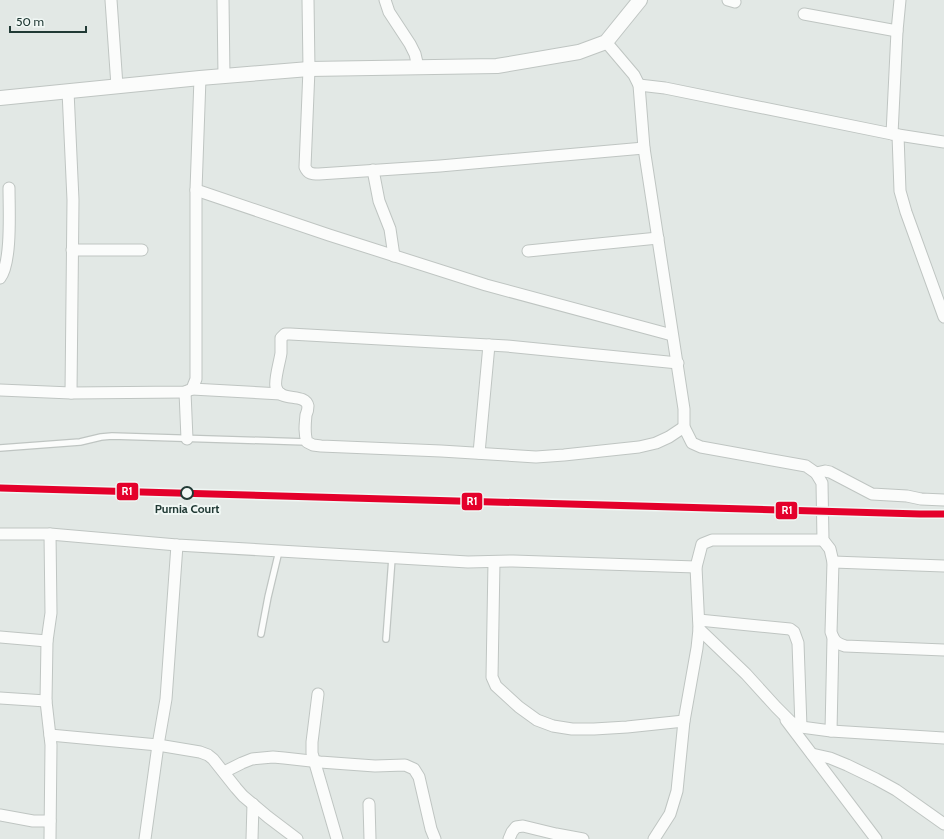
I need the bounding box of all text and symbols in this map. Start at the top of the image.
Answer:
scale bar [10,8,86,34]
text: 50 m [16,14,44,29]
line badge: R1 [116,482,139,501]
text: R1 [122,484,132,498]
marker: Purnia Court [180,486,194,500]
line badge: R1 [461,492,483,511]
text: R1 [467,494,477,508]
place label: Purnia Court [155,501,219,516]
line badge: R1 [775,501,798,520]
text: R1 [782,503,792,517]

